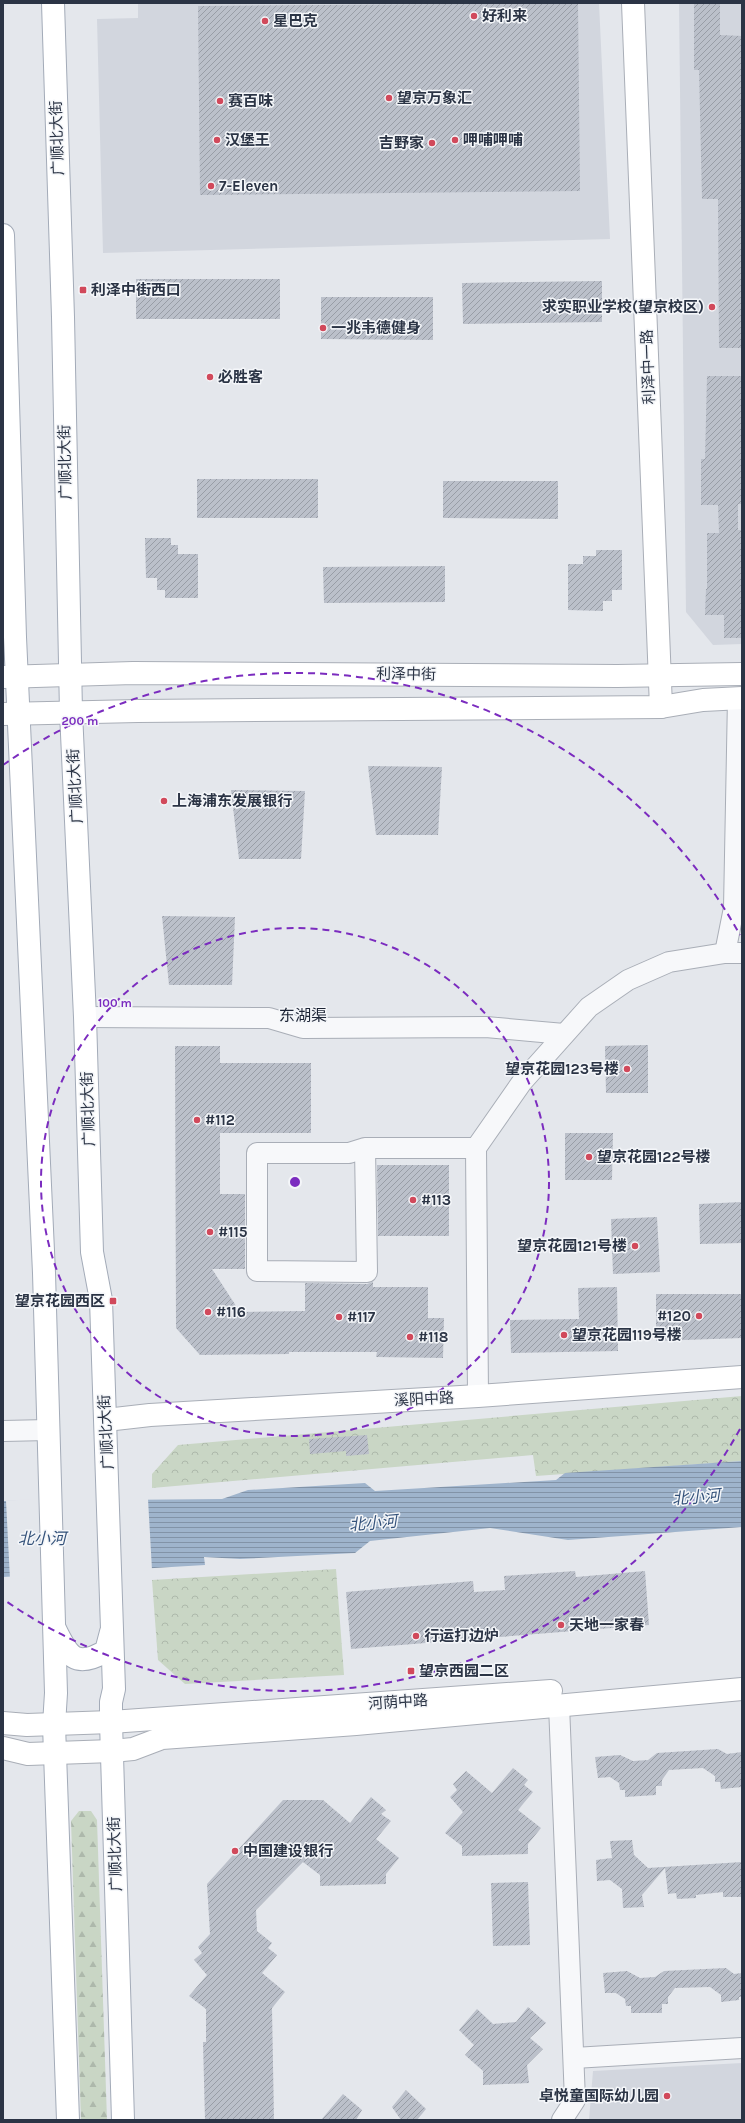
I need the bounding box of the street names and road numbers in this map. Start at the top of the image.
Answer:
street label: 广顺北大街 [47,100,67,176]
street label: 利泽中一路 [638,329,658,405]
street label: 广顺北大街 [55,424,75,500]
street label: 利泽中街 [376,664,436,684]
street label: 广顺北大街 [64,748,86,824]
street label: 广顺北大街 [78,1071,98,1147]
street label: 溪阳中路 [394,1388,454,1410]
street label: 广顺北大街 [95,1394,117,1470]
street label: 河荫中路 [367,1691,429,1713]
street label: 广顺北大街 [105,1816,125,1892]

